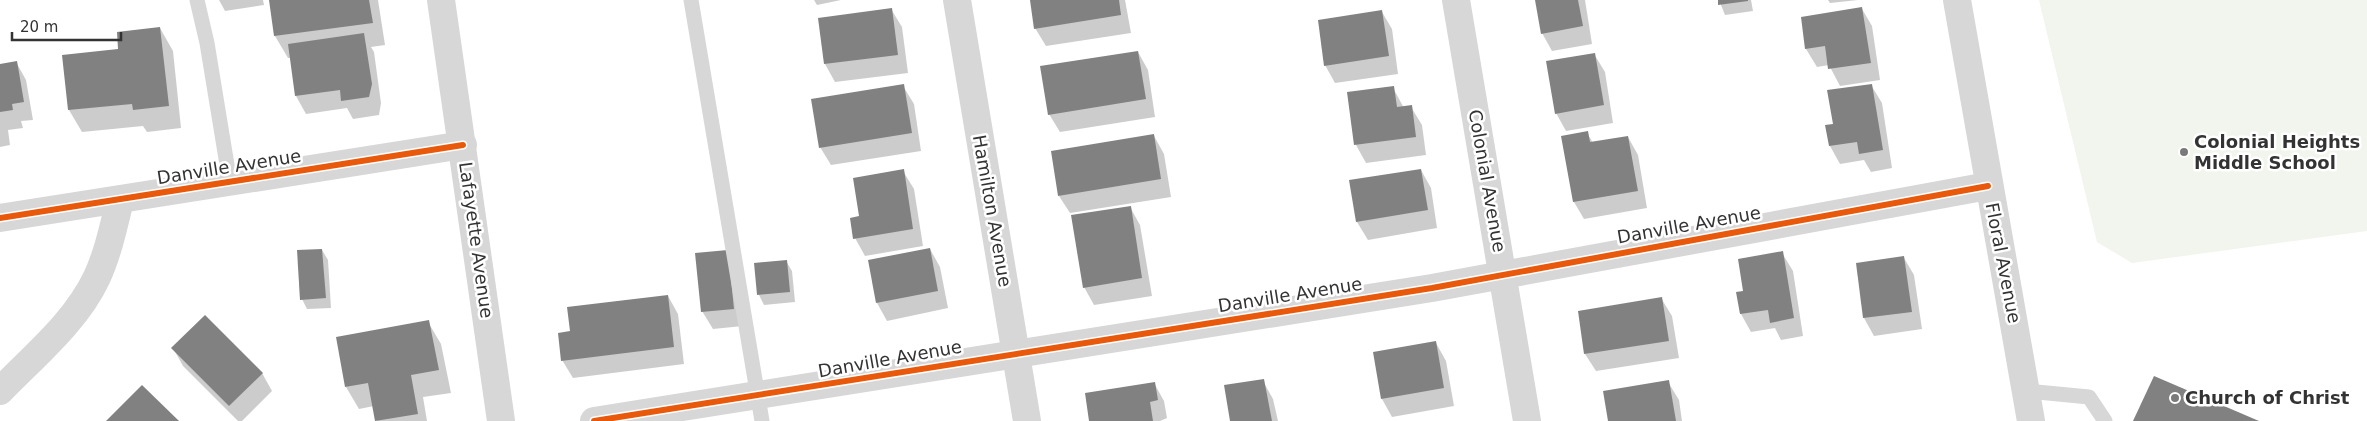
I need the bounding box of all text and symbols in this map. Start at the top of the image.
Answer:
scale bar [12,10,121,42]
text: 20 m [20,18,58,36]
street label: Colonial Avenue [1465,108,1510,254]
place label: Colonial Heights Middle School [2194,131,2360,173]
street label: Hamilton Avenue [969,133,1016,289]
street label: Danville Avenue [155,145,302,188]
marker: Colonial Heights Middle School [2178,146,2190,158]
street label: Lafayette Avenue [455,160,498,320]
street label: Floral Avenue [1982,201,2025,325]
street label: Danville Avenue [1615,202,1762,247]
street label: Danville Avenue [1216,273,1363,316]
street label: Danville Avenue [816,336,963,381]
place label: Church of Christ [2185,387,2350,408]
marker: Church of Christ [2169,392,2181,404]

